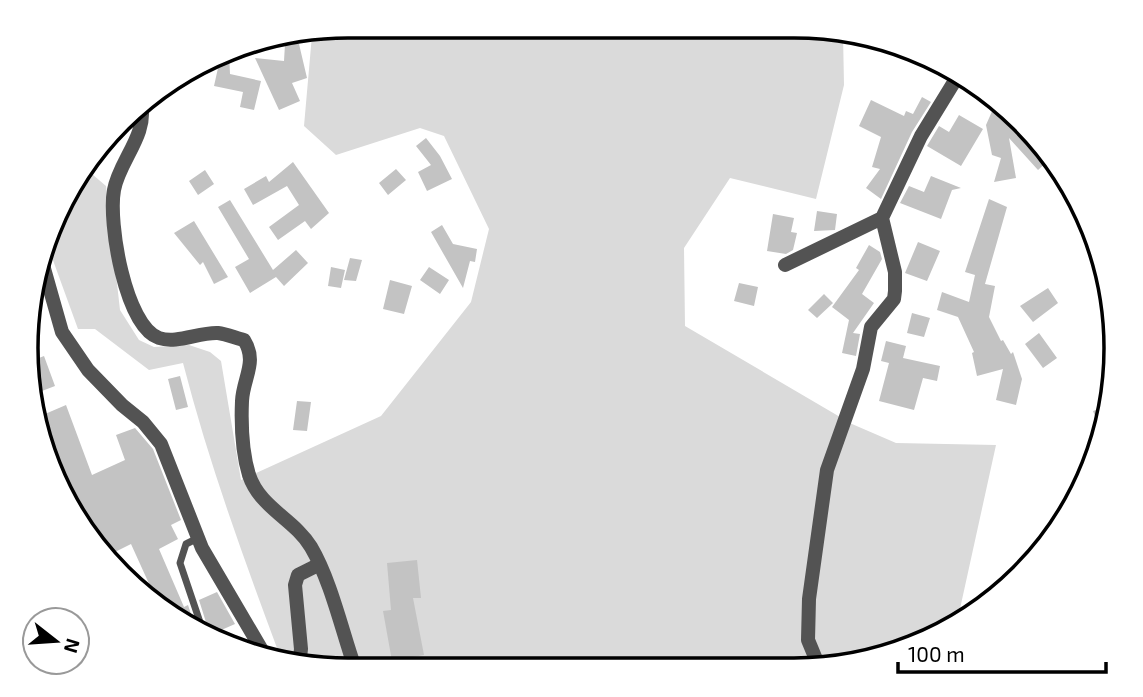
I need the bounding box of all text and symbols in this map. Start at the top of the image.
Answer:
north arrow [21,606,91,676]
scale bar [898,630,1106,674]
text: N [60,636,86,656]
text: 100 m [908,641,965,666]

